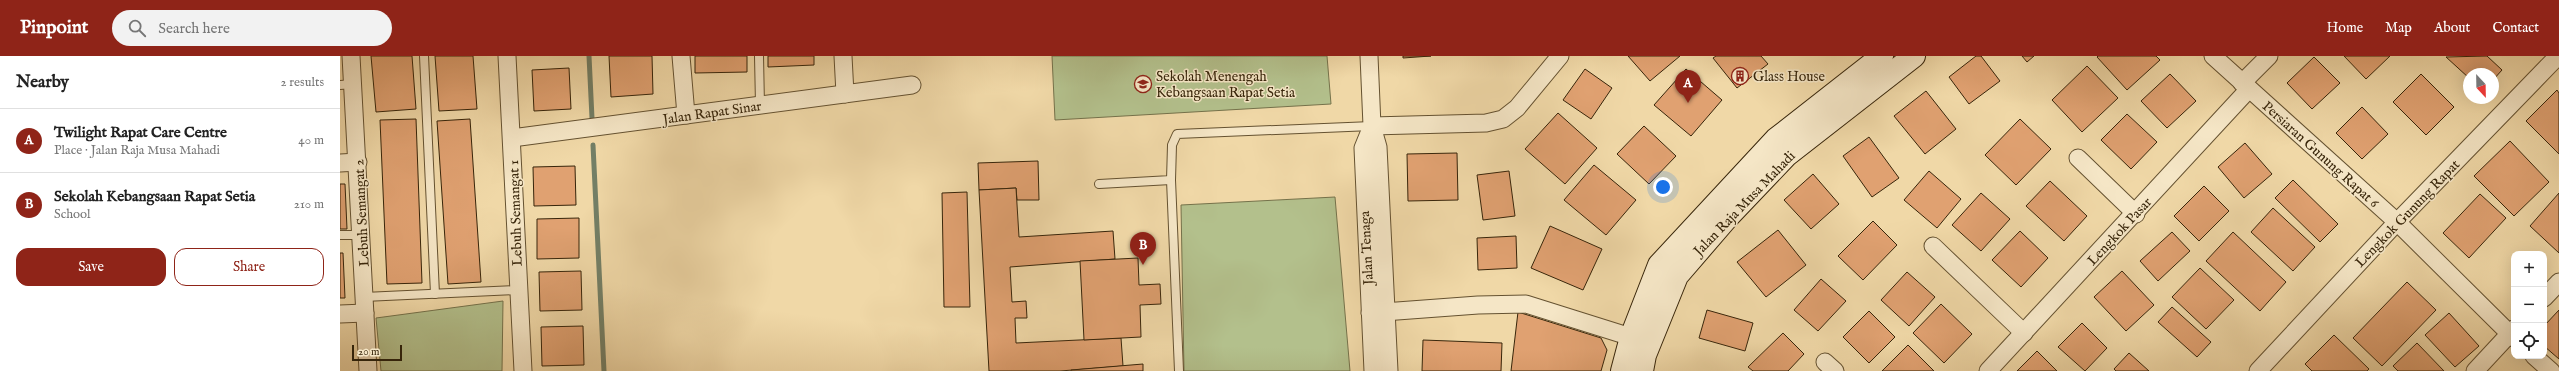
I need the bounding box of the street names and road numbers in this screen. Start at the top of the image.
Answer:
street label: Jalan Rapat Sinar [660,97,763,129]
street label: Persiaran Gunung Rapat 6 [2258,98,2383,213]
street label: Jalan Raja Musa Mahadi [1689,147,1800,261]
street label: Lengkok Gunung Rapat [2352,156,2464,271]
street label: Lebuh Semangat 2 [350,158,374,267]
street label: Lebuh Semangat 1 [505,160,527,266]
street label: Lengkok Pasar [2083,194,2156,270]
street label: Jalan Tenaga [1356,209,1378,288]

